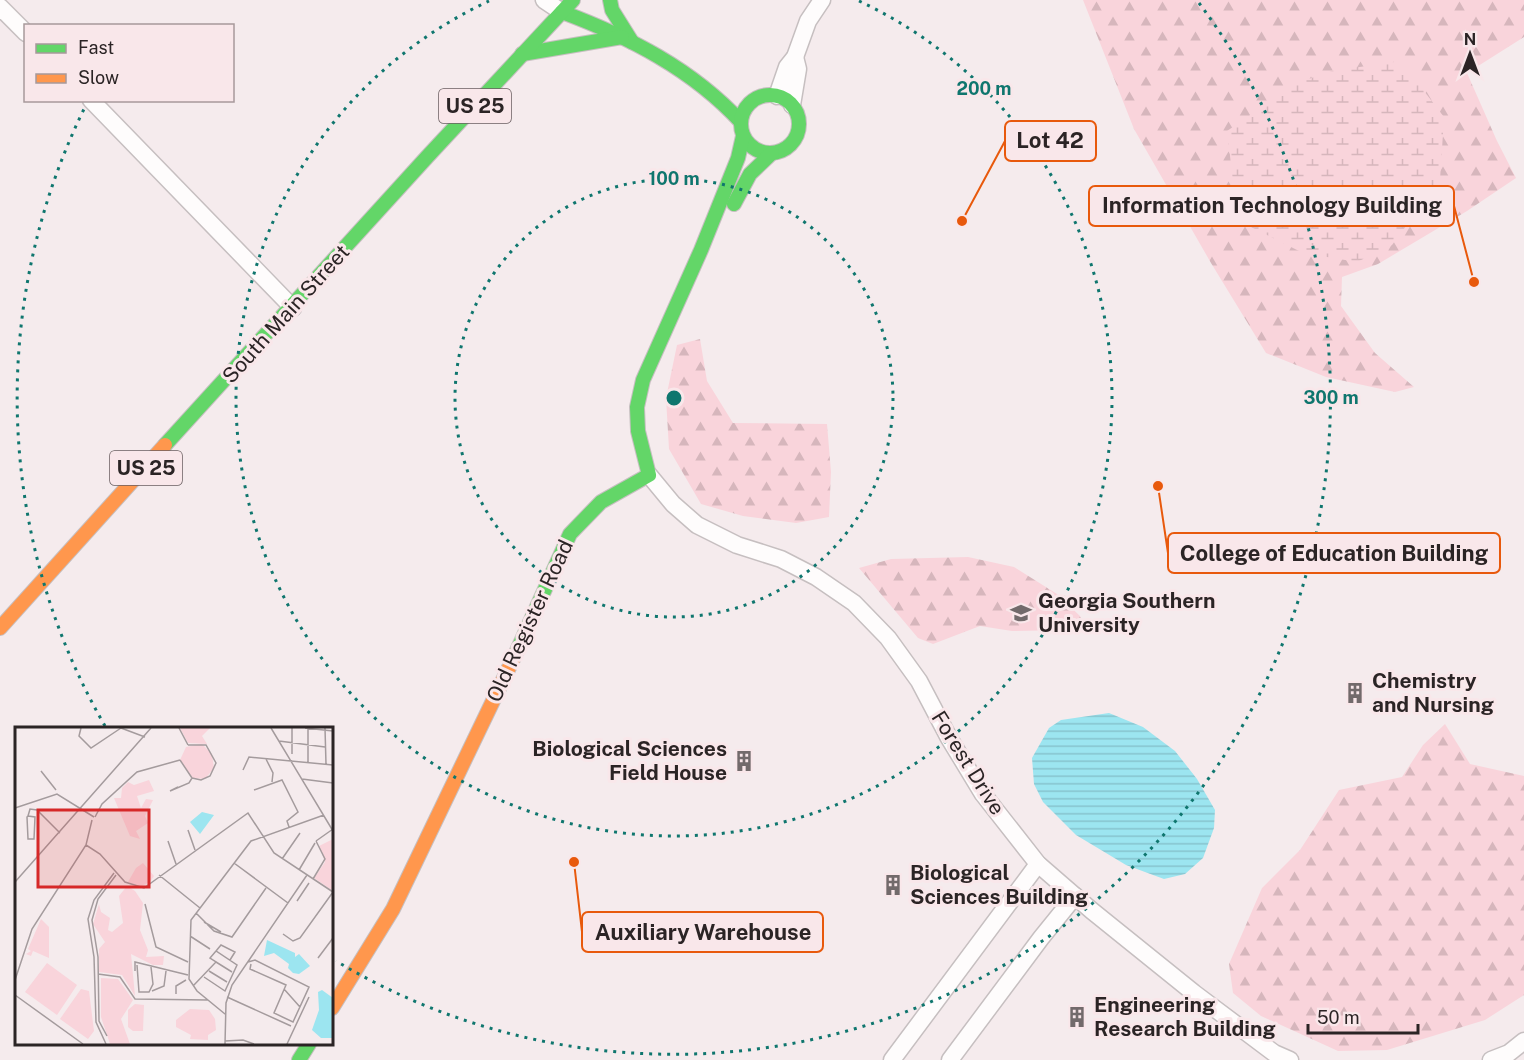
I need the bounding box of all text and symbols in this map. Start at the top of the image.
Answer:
legend [24,24,234,102]
north arrow [1440,24,1500,84]
text: N [1464,30,1476,49]
text: Fast [78,37,114,58]
text: Slow [78,67,119,88]
text: 200 m [957,78,1011,99]
road number: US 25 [439,89,511,123]
callout: Lot 42 [1005,121,1096,161]
text: Lot 42 [1016,127,1084,153]
text: 100 m [648,168,700,189]
callout: Information Technology Building [1089,186,1454,226]
text: Information Technology Building [1102,192,1442,218]
street label: South Main Street [217,239,354,388]
text: 300 m [1303,387,1359,408]
centre of rings [664,388,684,408]
road number: US 25 [110,451,182,485]
callout: College of Education Building [1168,533,1500,573]
street label: Old Register Road [481,536,578,706]
text: College of Education Building [1180,540,1488,566]
place label: Georgia Southern University [1038,588,1215,637]
school or university icon: Georgia Southern University [1009,601,1033,625]
place label: Chemistry and Nursing [1372,668,1494,717]
building icon: Chemistry and Nursing [1343,681,1367,705]
street label: Forest Drive [927,706,1010,819]
inset map [15,727,333,1045]
place label: Biological Sciences Field House [532,736,727,785]
building icon: Biological Sciences Field House [732,749,756,773]
place label: Biological Sciences Building [910,860,1088,909]
building icon: Biological Sciences Building [881,873,905,897]
callout: Auxiliary Warehouse [582,912,823,952]
text: Auxiliary Warehouse [595,919,811,945]
place label: Engineering Research Building [1094,992,1276,1041]
scale bar [1308,997,1418,1035]
building icon: Engineering Research Building [1065,1005,1089,1029]
text: 50 m [1317,1007,1360,1028]

